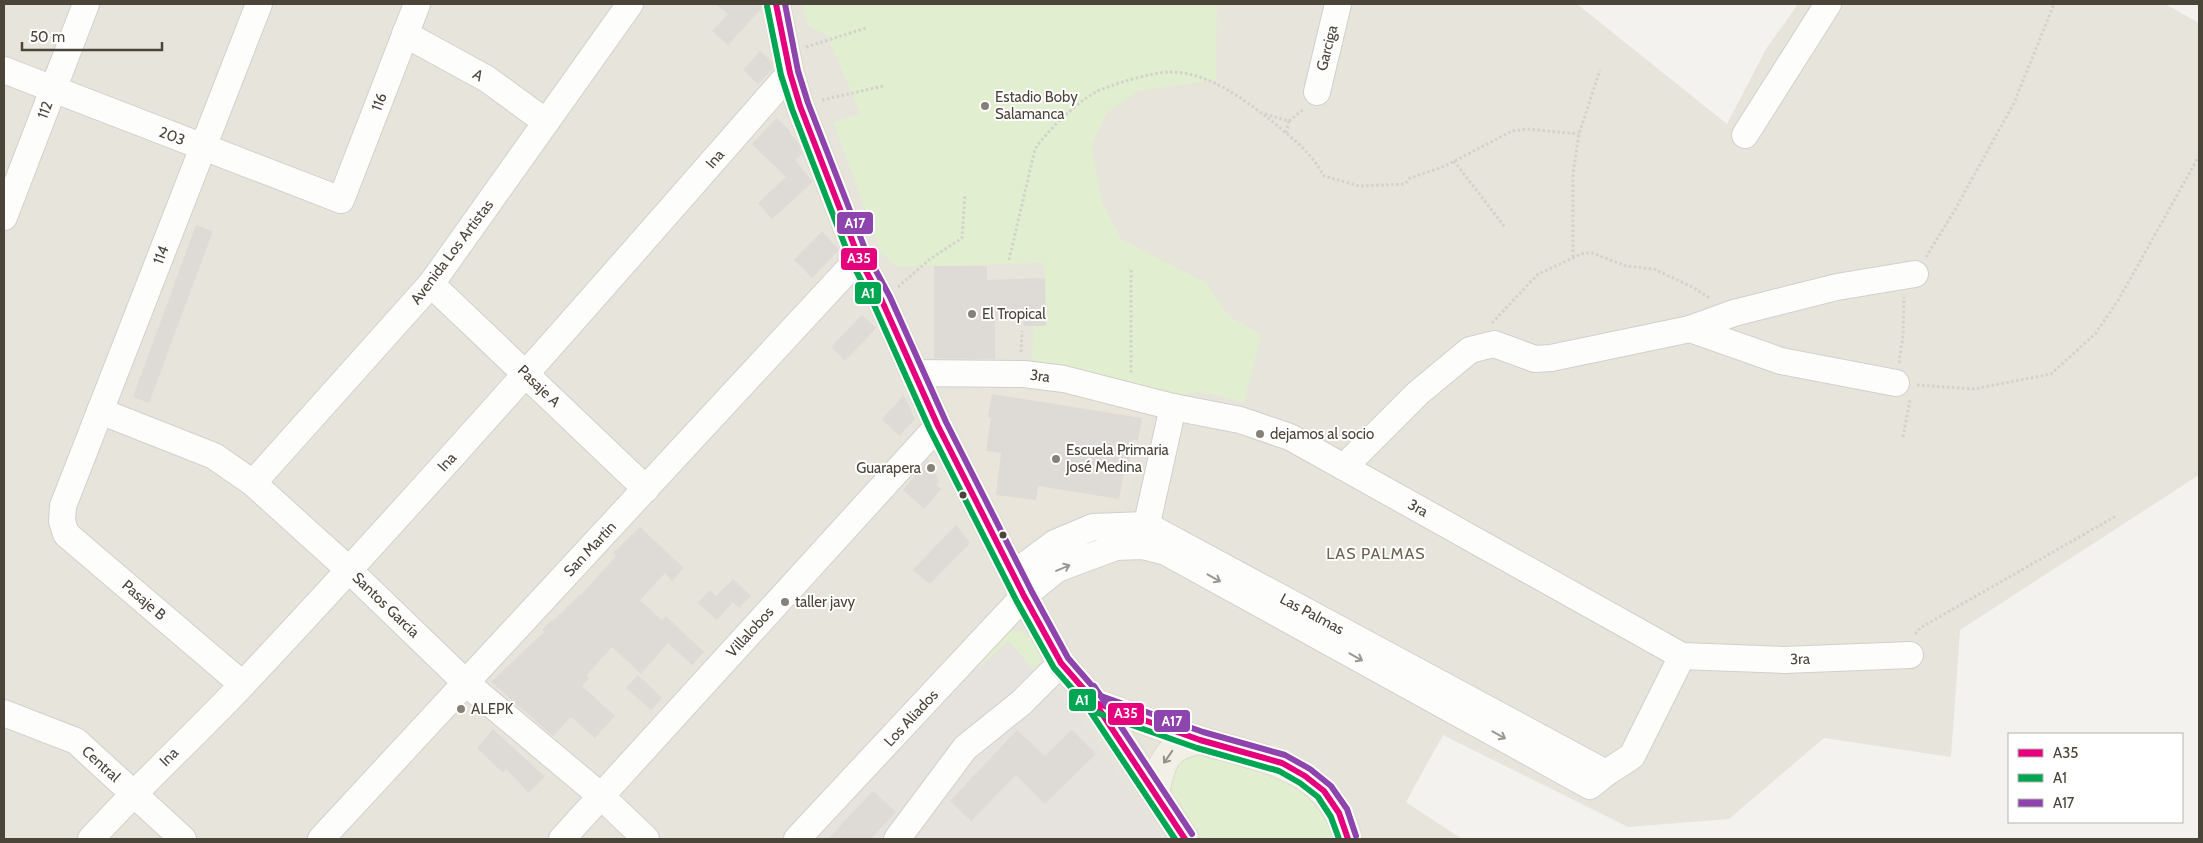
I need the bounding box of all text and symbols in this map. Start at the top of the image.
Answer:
scale bar [22,20,162,52]
street label: Garciga [1313,23,1342,73]
text: 50 m [30,28,65,46]
street label: A [470,65,487,85]
place label: Estadio Boby Salamanca [995,88,1078,123]
street label: 116 [367,90,391,114]
street label: 112 [33,98,57,121]
marker: Estadio Boby Salamanca [979,100,991,112]
street label: 203 [156,123,188,149]
street label: Ina [702,145,729,172]
street label: Avenida Los Artistas [407,196,497,308]
line badge: A17 [836,211,874,235]
text: A17 [845,214,866,232]
street label: 114 [149,243,173,267]
line badge: A35 [840,247,878,271]
text: A35 [847,249,871,267]
line badge: A1 [854,281,882,305]
text: A1 [861,284,875,302]
place label: El Tropical [982,305,1046,323]
marker: El Tropical [966,308,978,320]
street label: Pasaje A [514,361,565,411]
street label: 3ra [1029,366,1052,386]
place label: dejamos al socio [1270,425,1374,443]
marker: dejamos al socio [1254,428,1266,440]
place label: Escuela Primaria José Medina [1065,441,1170,476]
street label: Ina [434,448,461,475]
marker: Escuela Primaria José Medina [1050,453,1062,465]
place label: Guarapera [856,459,922,477]
marker: Guarapera [925,462,937,474]
unlabelled marker [958,490,968,500]
street label: 3ra [1405,495,1432,521]
street label: San Martin [560,518,620,580]
unlabelled marker [998,530,1008,540]
district label: LAS PALMAS [1326,544,1426,563]
one-way arrow [1055,562,1070,572]
street label: Santos García [349,569,424,642]
one-way arrow [1207,574,1221,584]
street label: Pasaje B [118,576,170,624]
street label: Las Palmas [1277,590,1347,638]
place label: taller javy [795,593,856,611]
marker: taller javy [779,596,791,608]
street label: Villalobos [723,603,777,661]
street label: 3ra [1790,650,1811,668]
one-way arrow [1349,652,1364,662]
street label: Los Aliados [880,686,942,750]
line badge: A1 [1068,688,1097,712]
text: A1 [1075,691,1089,709]
place label: ALEPK [471,700,514,718]
line badge: A35 [1107,702,1145,726]
marker: ALEPK [455,703,467,715]
text: A35 [1114,704,1138,722]
line badge: A17 [1153,709,1191,733]
text: A17 [1162,712,1183,730]
one-way arrow [1491,731,1505,741]
legend [2008,733,2183,823]
street label: Central [78,742,124,786]
street label: Ina [156,743,183,770]
text: A35 [2053,744,2078,762]
one-way arrow [1163,750,1173,764]
text: A1 [2053,769,2067,787]
text: A17 [2053,794,2075,812]

